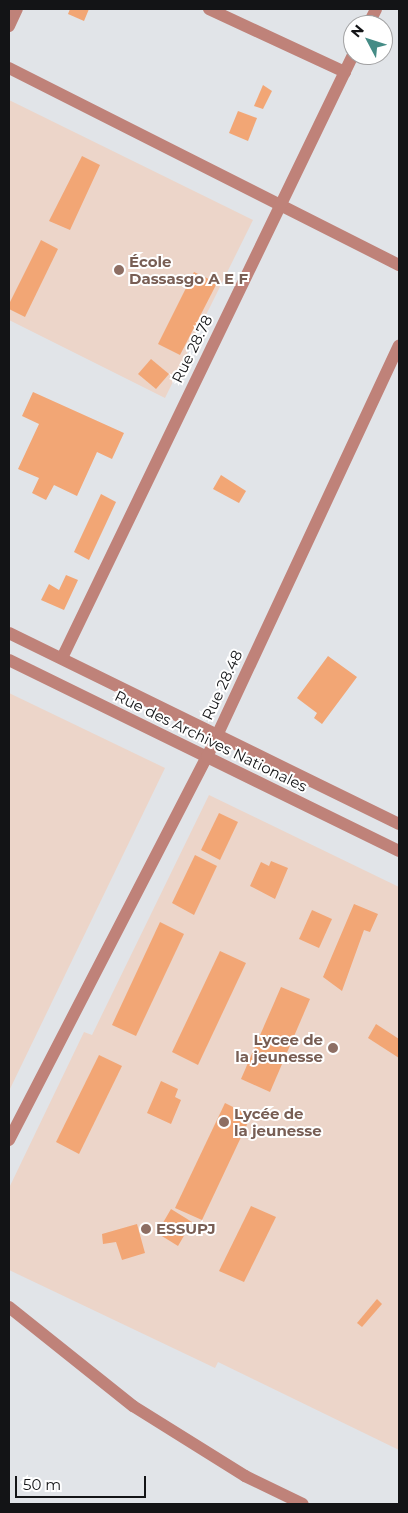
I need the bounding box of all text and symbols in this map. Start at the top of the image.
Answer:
north arrow [343,15,393,65]
text: N [347,21,368,41]
place label: École Dassasgo A E F [129,252,248,287]
marker: École Dassasgo A E F [113,264,125,276]
street label: Rue 28.78 [168,312,216,386]
street label: Rue 28.48 [198,647,246,723]
street label: Rue des Archives Nationales [112,687,310,795]
place label: Lycee de la jeunesse [235,1030,323,1065]
marker: Lycee de la jeunesse [327,1042,339,1054]
place label: Lycée de la jeunesse [234,1104,322,1139]
marker: Lycée de la jeunesse [218,1116,230,1128]
place label: ESSUPJ [156,1220,216,1238]
marker: ESSUPJ [140,1223,152,1235]
scale bar [18,1466,149,1498]
text: 50 m [23,1475,61,1494]

